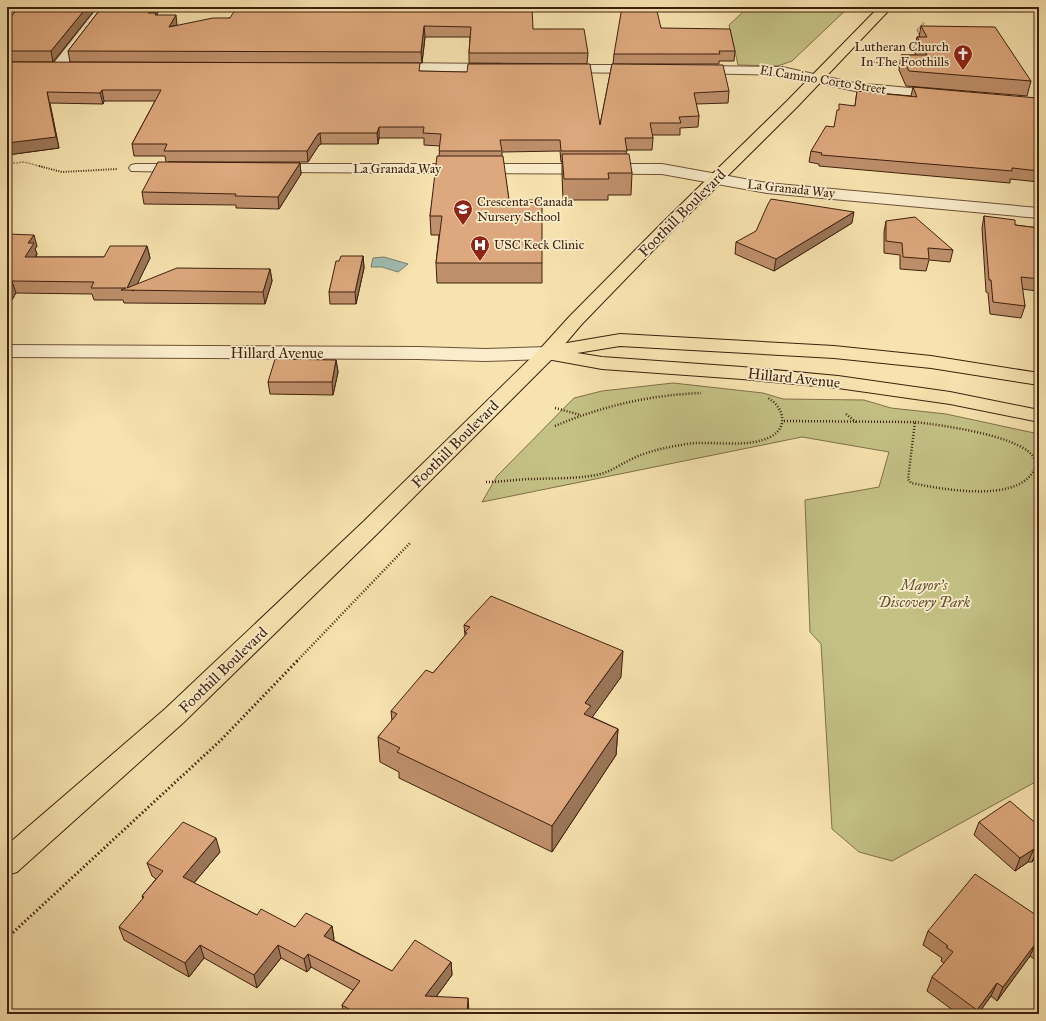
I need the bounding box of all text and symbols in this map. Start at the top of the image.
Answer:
place label: Lutheran Church In The Foothills [855,39,950,70]
church icon: Lutheran Church In The Foothills [952,43,974,71]
street label: El Camino Corto Street [759,62,888,98]
street label: La Granada Way [353,161,442,177]
street label: Foothill Boulevard [635,165,730,260]
street label: La Granada Way [746,176,837,202]
place label: Crescenta-Canada Nursery School [477,194,574,225]
school or university icon: Crescenta-Canada Nursery School [452,198,474,226]
hospital icon: USC Keck Clinic [469,234,491,262]
place label: USC Keck Clinic [494,237,585,253]
street label: Hillard Avenue [231,344,323,362]
street label: Hillard Avenue [747,364,841,392]
street label: Foothill Boulevard [408,396,503,491]
park label: Mayor's Discovery Park [878,576,971,611]
street label: Foothill Boulevard [175,623,271,717]

